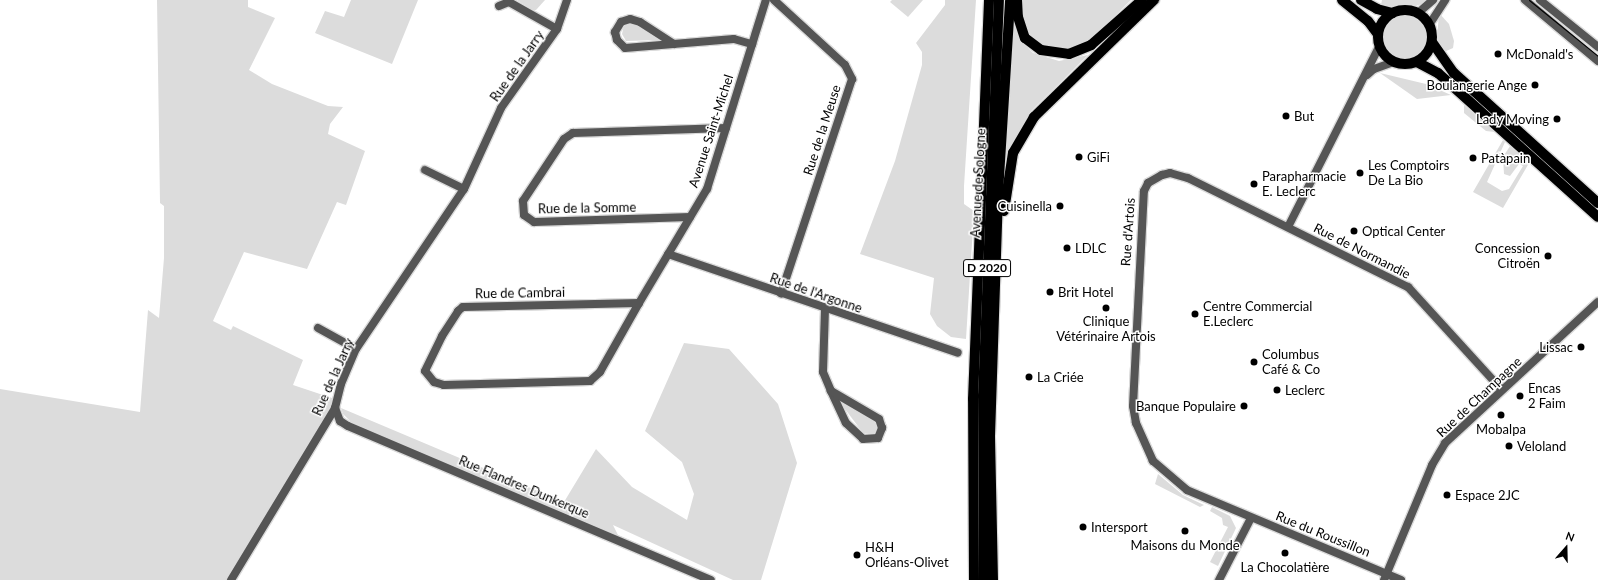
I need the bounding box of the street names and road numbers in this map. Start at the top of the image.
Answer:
street label: Rue de la Jarry [487,27,547,105]
street label: Avenue Saint-Michel [685,72,737,190]
street label: Rue de la Meuse [800,83,844,177]
street label: Avenue de Sologne [967,128,989,238]
street label: Rue d'Artois [1118,197,1138,267]
street label: Rue de la Somme [538,199,636,217]
street label: Rue de Normandie [1311,220,1413,282]
road number: D 2020 [963,258,1011,278]
street label: Rue de l'Argonne [768,270,864,316]
street label: Rue de Cambrai [475,284,565,302]
street label: Rue de la Jarry [309,336,357,418]
street label: Rue de Champagne [1433,354,1525,440]
street label: Rue Flandres Dunkerque [456,452,592,522]
street label: Rue du Roussillon [1273,508,1373,560]

